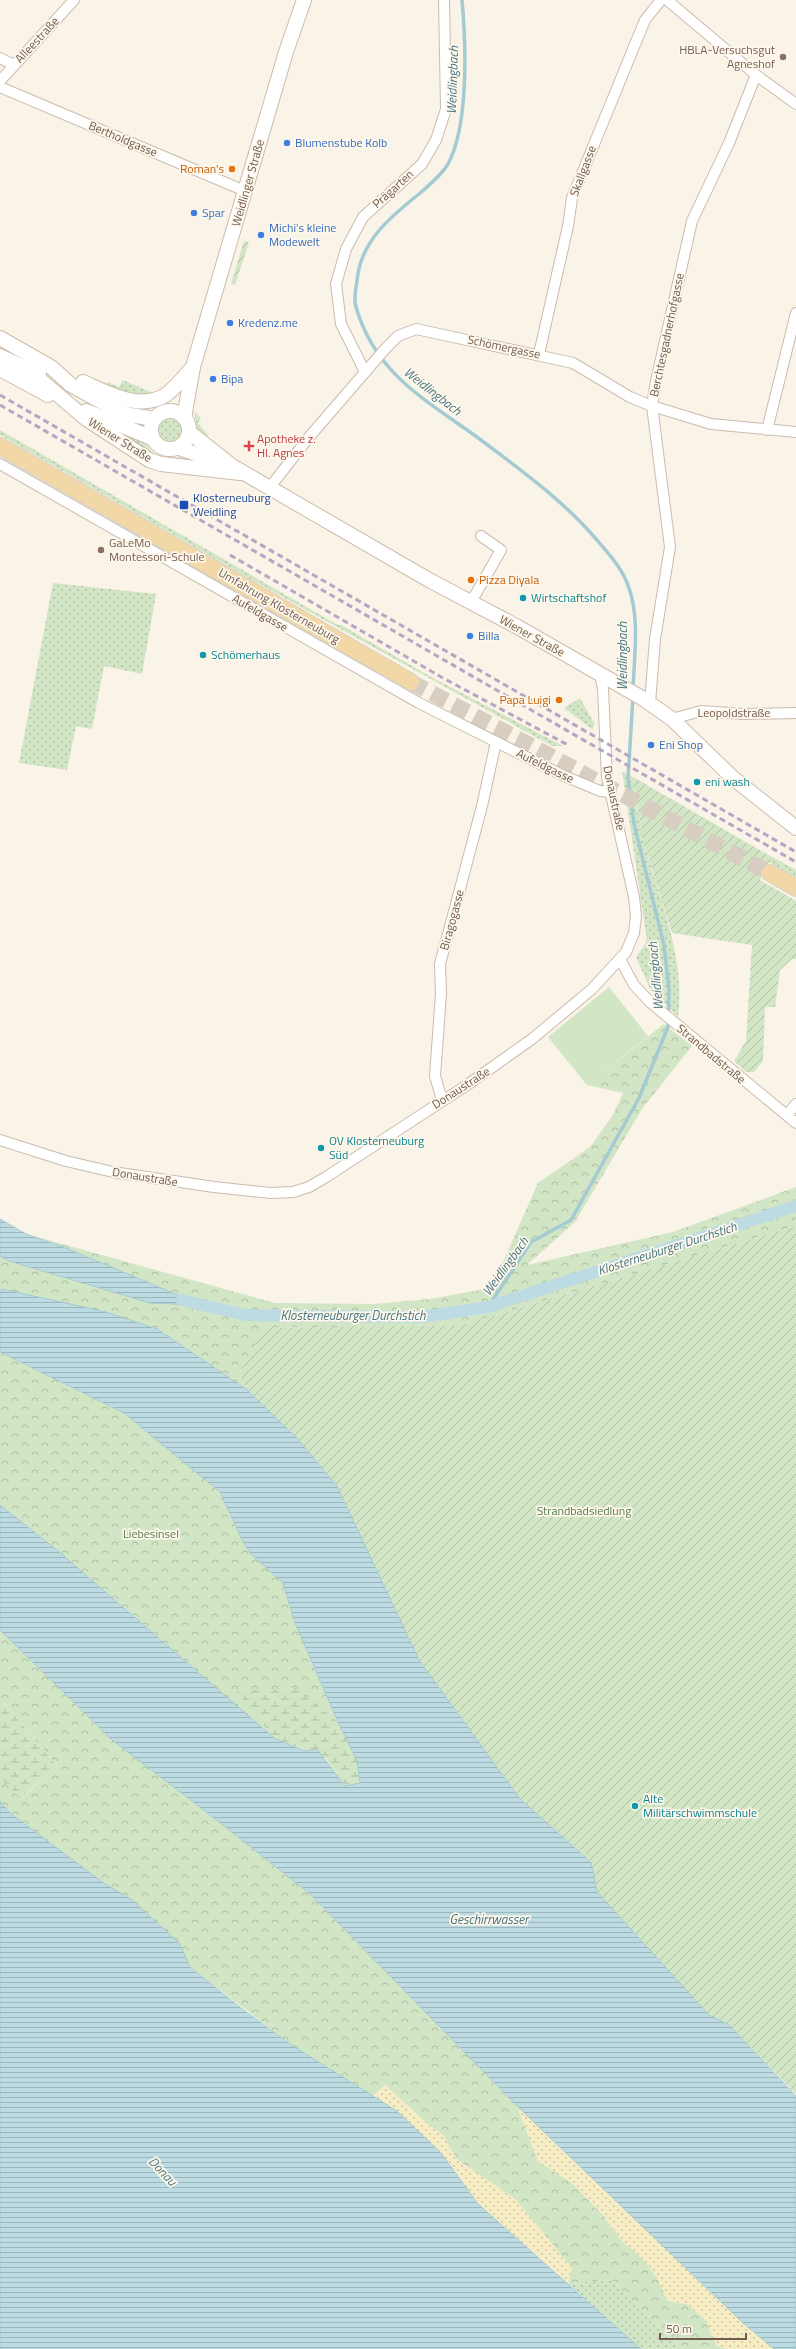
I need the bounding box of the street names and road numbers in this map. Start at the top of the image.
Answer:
street label: Alleestraße [10,12,63,67]
street label: Bertholdgasse [86,116,161,162]
street label: Weidlinger Straße [226,137,269,229]
street label: Skallgasse [564,143,601,199]
street label: Prägarten [368,165,418,213]
street label: Berchtesgadnerhofgasse [644,271,689,399]
street label: Schömergasse [466,330,542,364]
street label: Wiener Straße [85,412,156,467]
street label: Umfahrung Klosterneuburg [215,563,344,648]
street label: Aufeldgasse [229,589,292,636]
street label: Wiener Straße [496,610,568,661]
street label: Leopoldstraße [698,703,770,722]
street label: Aufeldgasse [513,743,577,788]
street label: Donaustraße [598,764,631,832]
street label: Biragogasse [434,887,469,952]
street label: Strandbadstraße [673,1019,750,1088]
street label: Donaustraße [428,1062,493,1113]
street label: Donaustraße [111,1162,179,1191]

